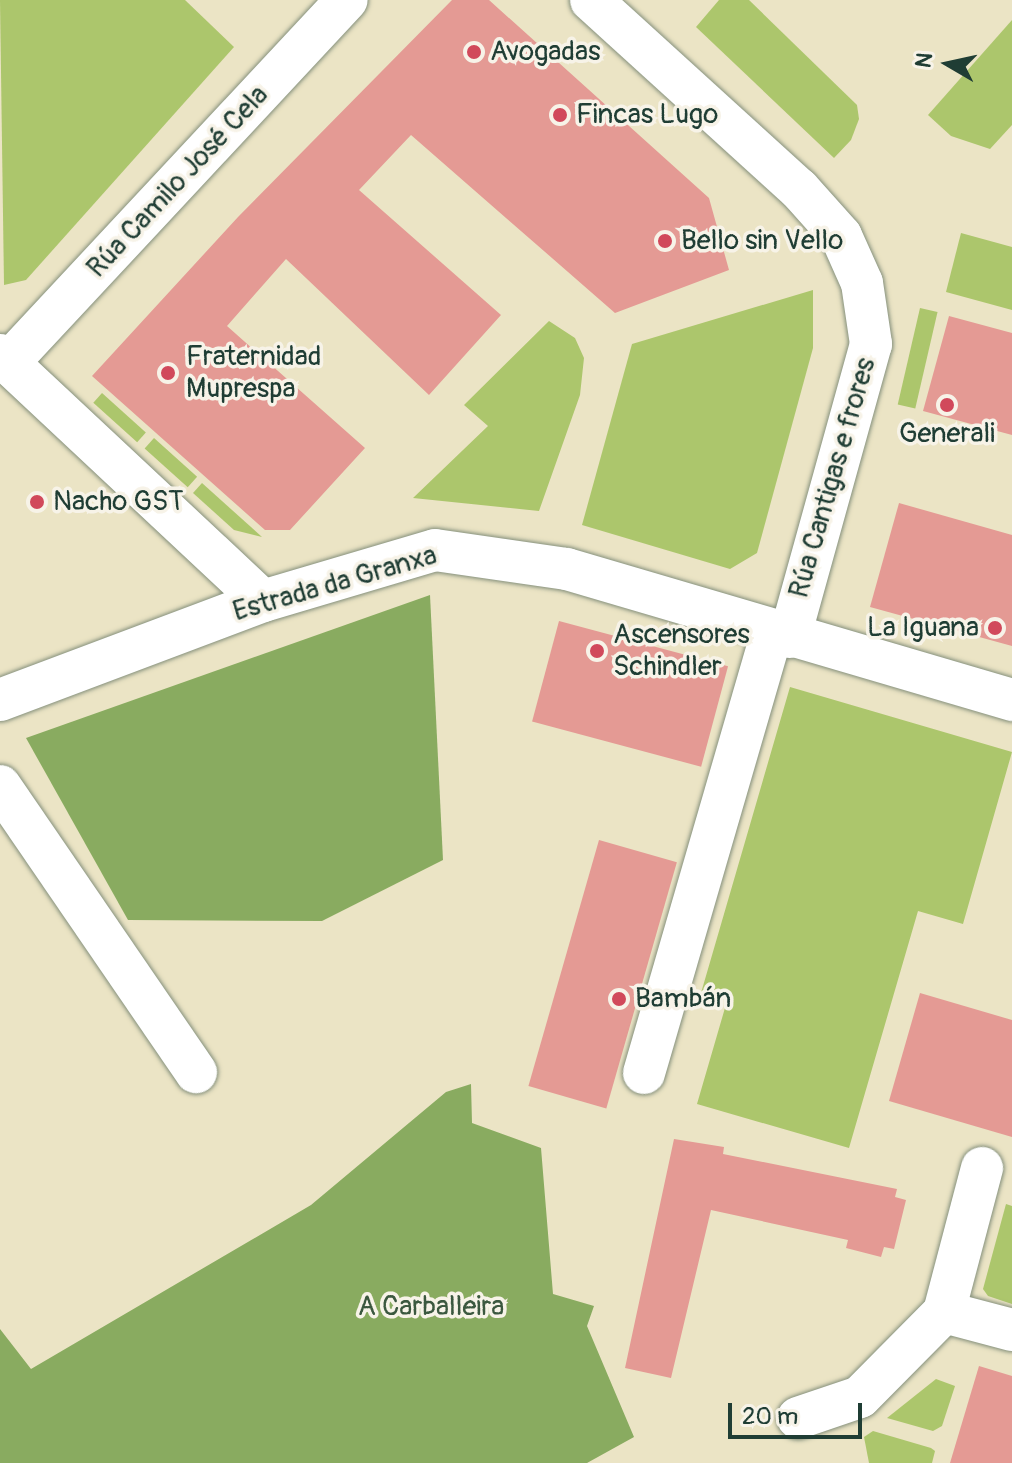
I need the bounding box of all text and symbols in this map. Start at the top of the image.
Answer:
north arrow [908,24,988,104]
place label: Avogadas [490,35,600,69]
marker: Avogadas [465,43,483,61]
text: N [909,51,939,70]
street label: Rúa Camilo José Cela [80,79,276,285]
place label: Fincas Lugo [576,98,718,132]
marker: Fincas Lugo [551,106,569,124]
place label: Bello sin Vello [681,224,843,258]
marker: Bello sin Vello [656,232,674,250]
place label: Fraternidad Muprespa [186,340,321,406]
street label: Rúa Cantigas e frores [783,354,883,602]
marker: Fraternidad Muprespa [157,362,179,384]
marker: Generali [938,396,956,414]
place label: Generali [899,417,995,451]
place label: Nacho GST [53,485,184,519]
marker: Nacho GST [28,493,46,511]
street label: Estrada da Granxa [229,539,441,629]
place label: La Iguana [867,611,979,645]
place label: Ascensores Schindler [613,618,750,684]
marker: La Iguana [986,619,1004,637]
marker: Ascensores Schindler [588,642,606,660]
place label: Bambán [635,982,731,1016]
marker: Bambán [610,990,628,1008]
park label: A Carballeira [358,1290,504,1324]
scale bar [732,1387,866,1437]
text: 20 m [742,1402,798,1431]

